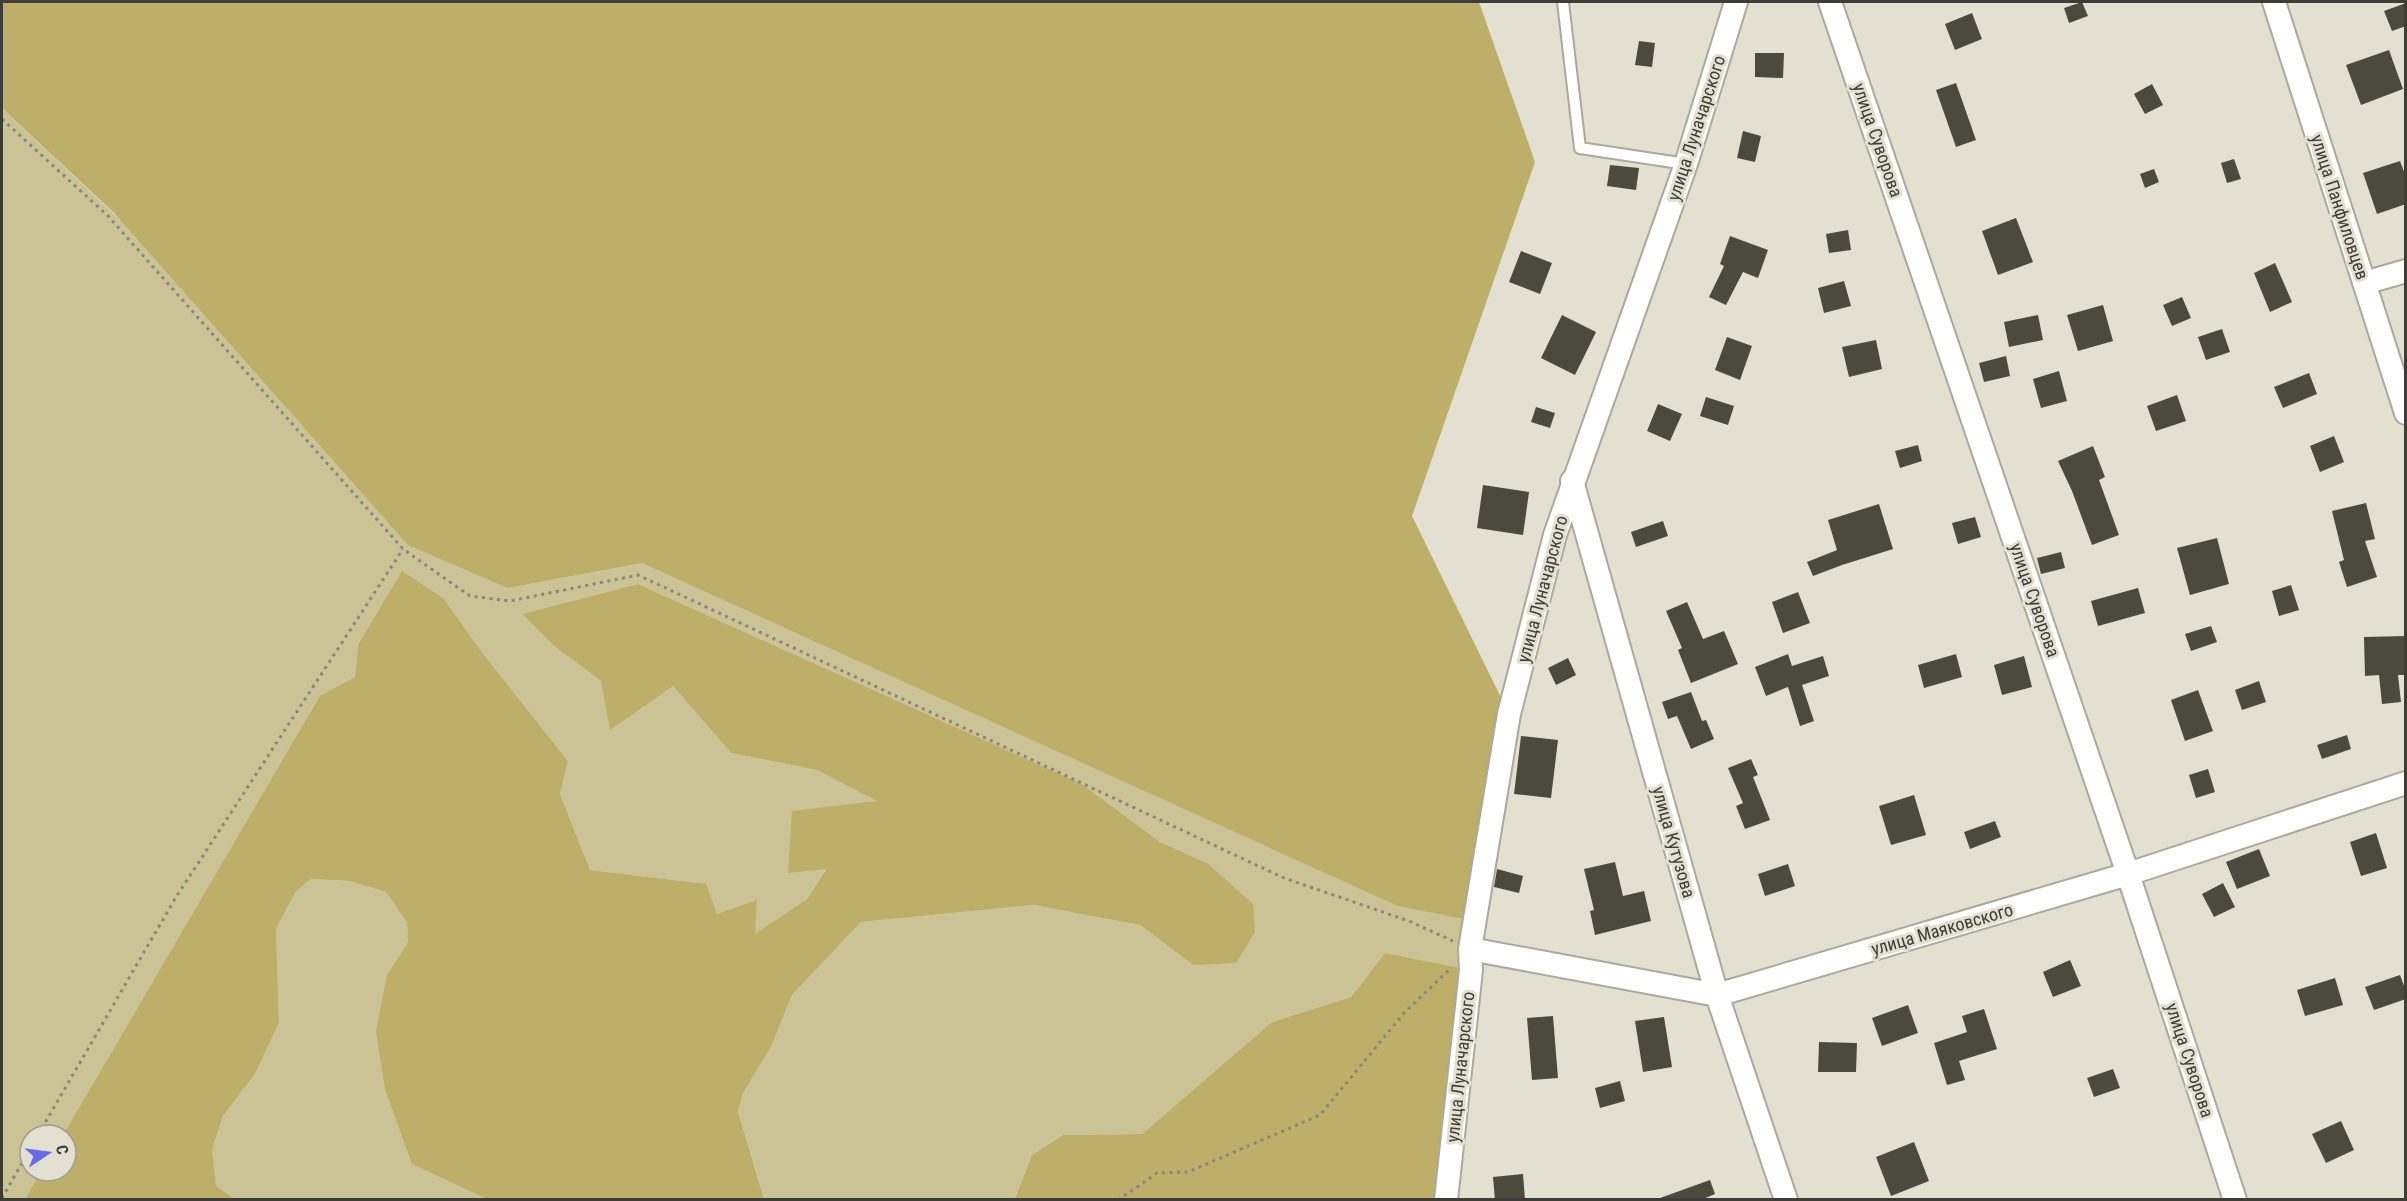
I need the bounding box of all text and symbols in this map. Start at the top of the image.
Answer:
street label: улица Луначарского [1663,53,1729,203]
street label: улица Суворова [1849,80,1907,200]
street label: улица Панфиловцев [2307,132,2373,282]
street label: улица Луначарского [1512,513,1572,665]
street label: улица Суворова [2006,540,2064,660]
street label: улица Кутузова [1648,784,1700,900]
street label: улица Маяковского [1869,899,2015,959]
street label: улица Луначарского [1442,991,1478,1143]
street label: улица Суворова [2162,1000,2218,1120]
north arrow [18,1123,78,1183]
text: С [52,1143,72,1156]

